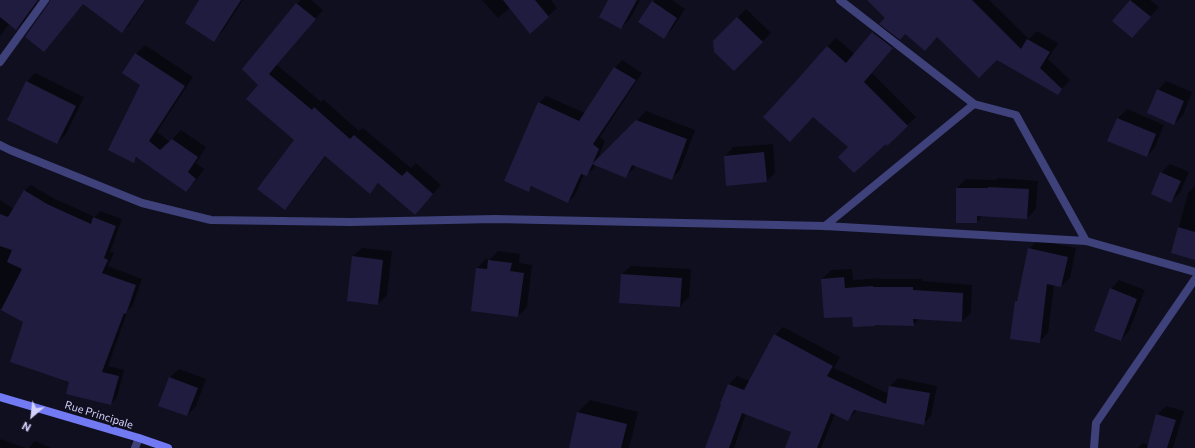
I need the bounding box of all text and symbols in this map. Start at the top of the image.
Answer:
north arrow [12,396,52,436]
street label: Rue Principale [63,398,135,432]
text: N [19,419,33,435]

